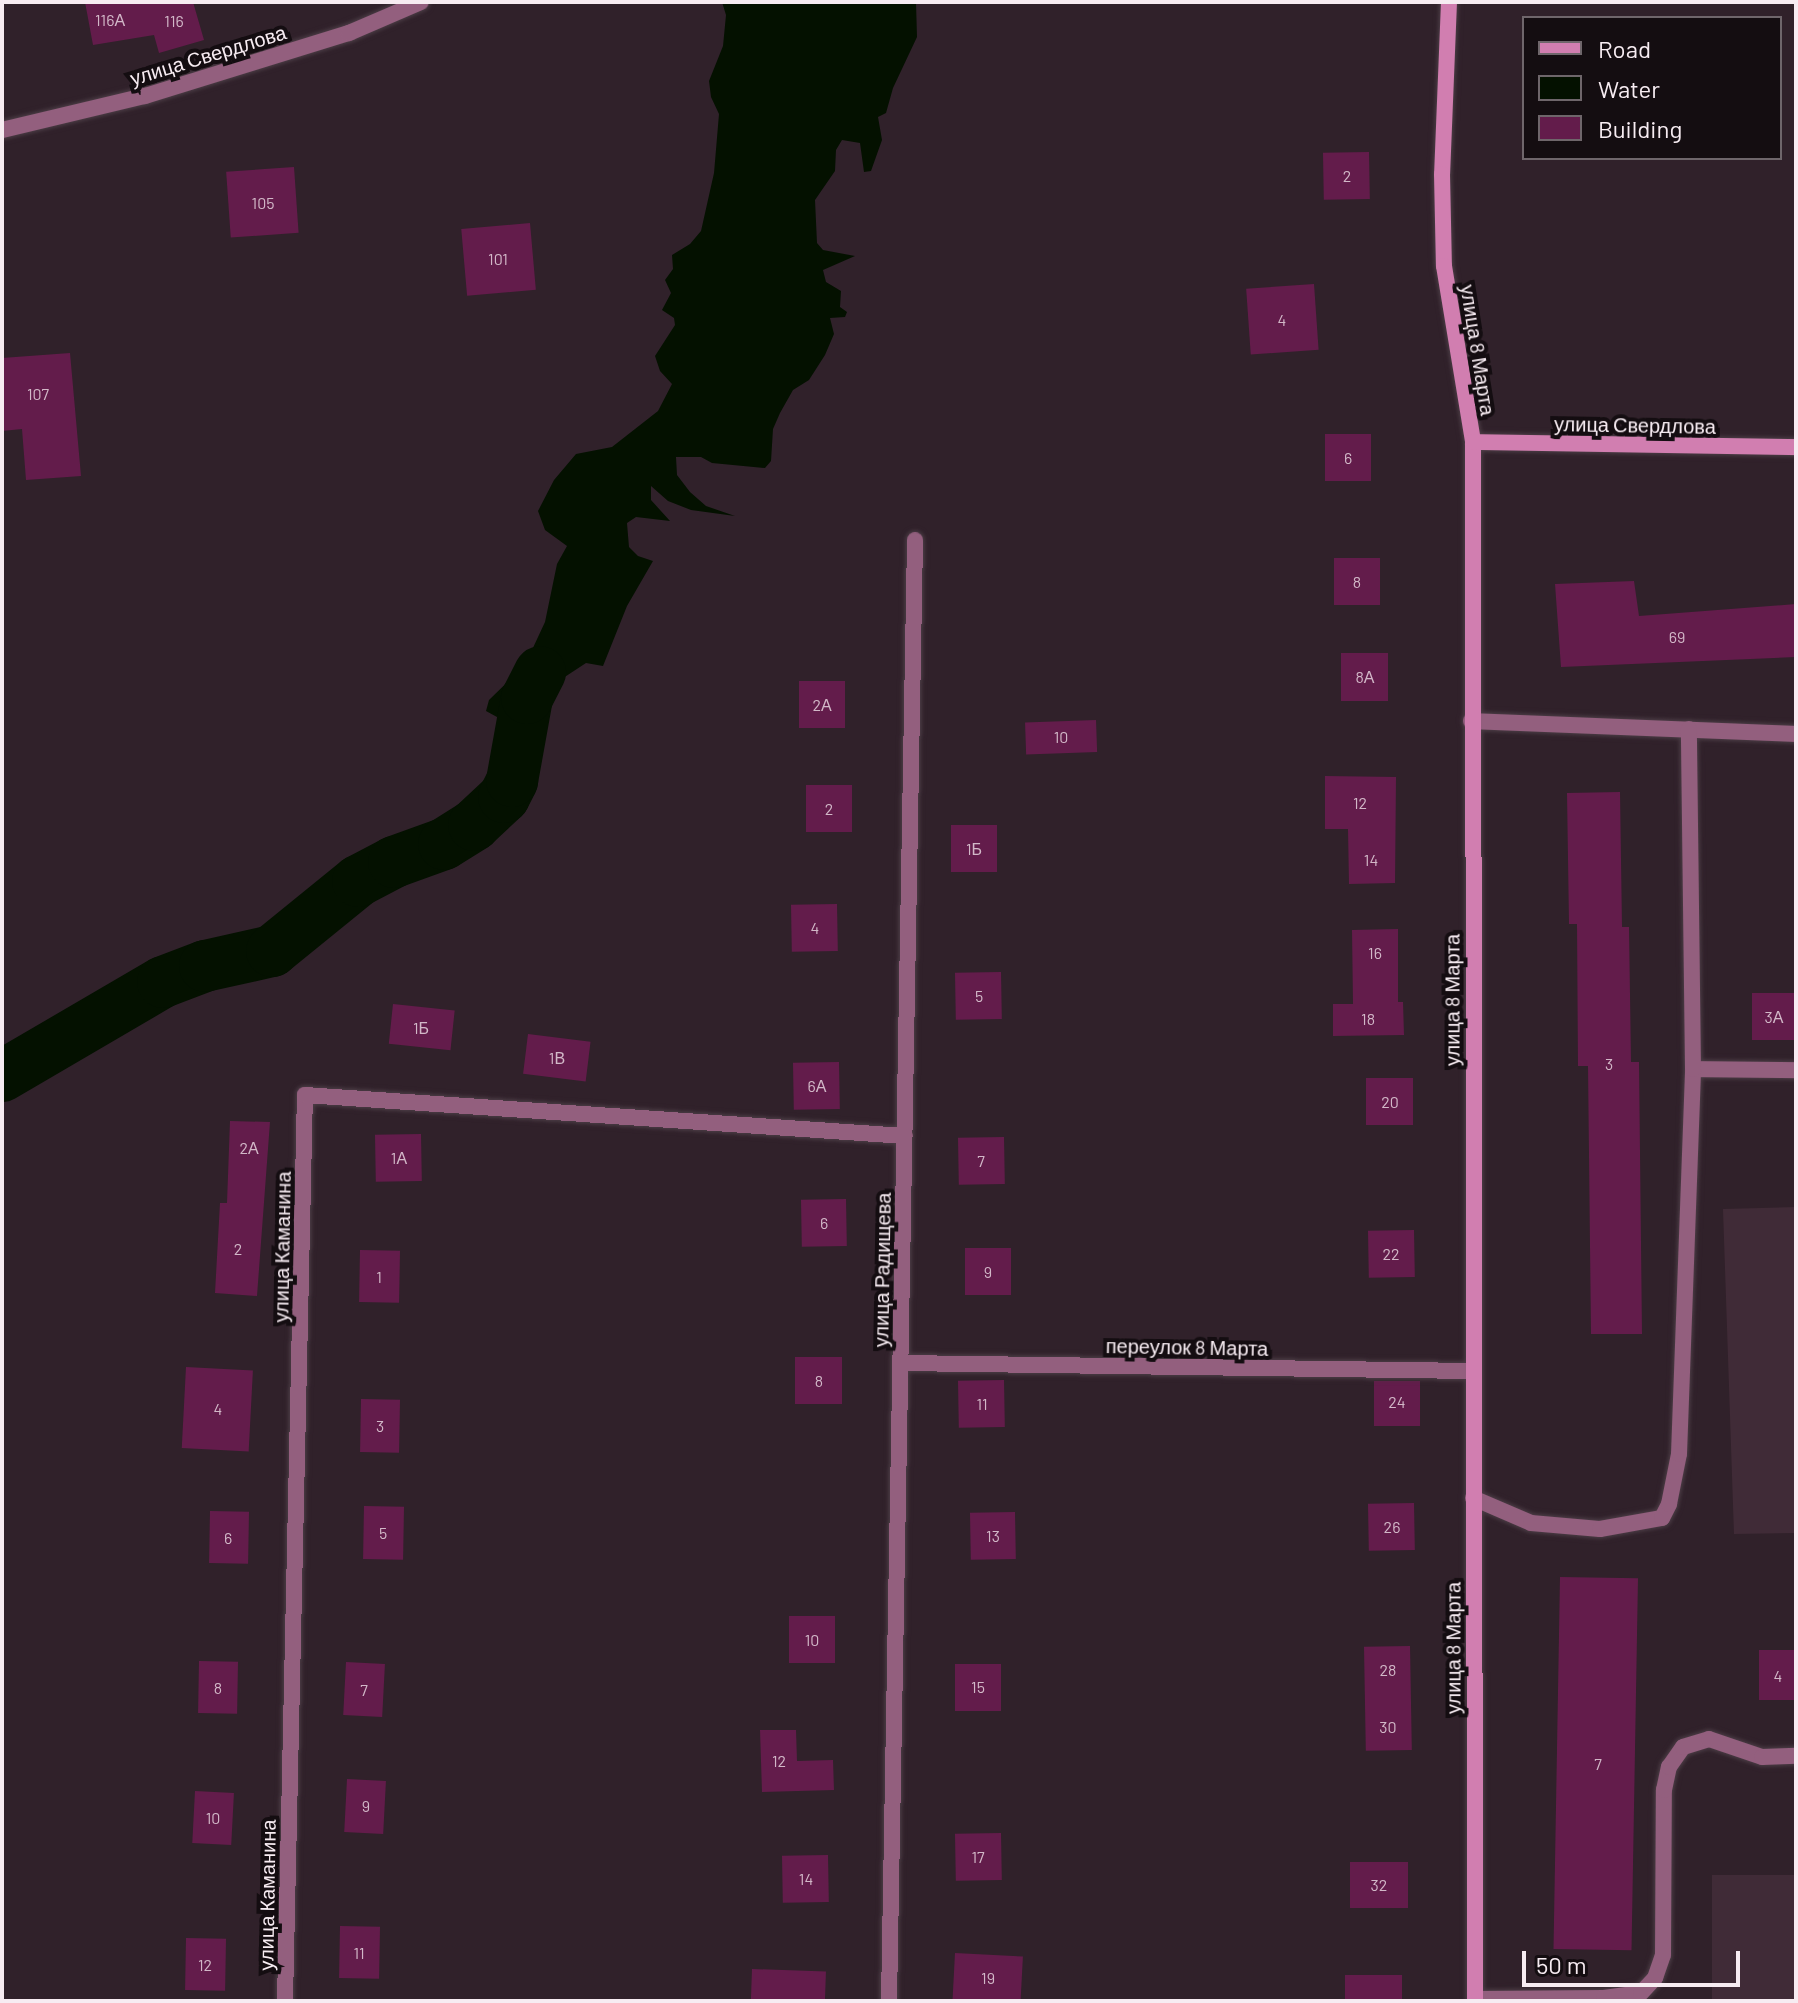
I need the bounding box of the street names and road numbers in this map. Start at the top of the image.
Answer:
street label: улица Свердлова [127,20,289,90]
street label: улица 8 Марта [1456,283,1500,417]
street label: улица Свердлова [1554,412,1716,438]
street label: улица 8 Марта [1440,934,1464,1066]
street label: улица Каманина [269,1171,295,1323]
street label: улица Радищева [869,1193,895,1347]
street label: переулок 8 Марта [1106,1334,1268,1360]
street label: улица 8 Марта [1441,1582,1465,1714]
street label: улица Каманина [254,1819,280,1971]

